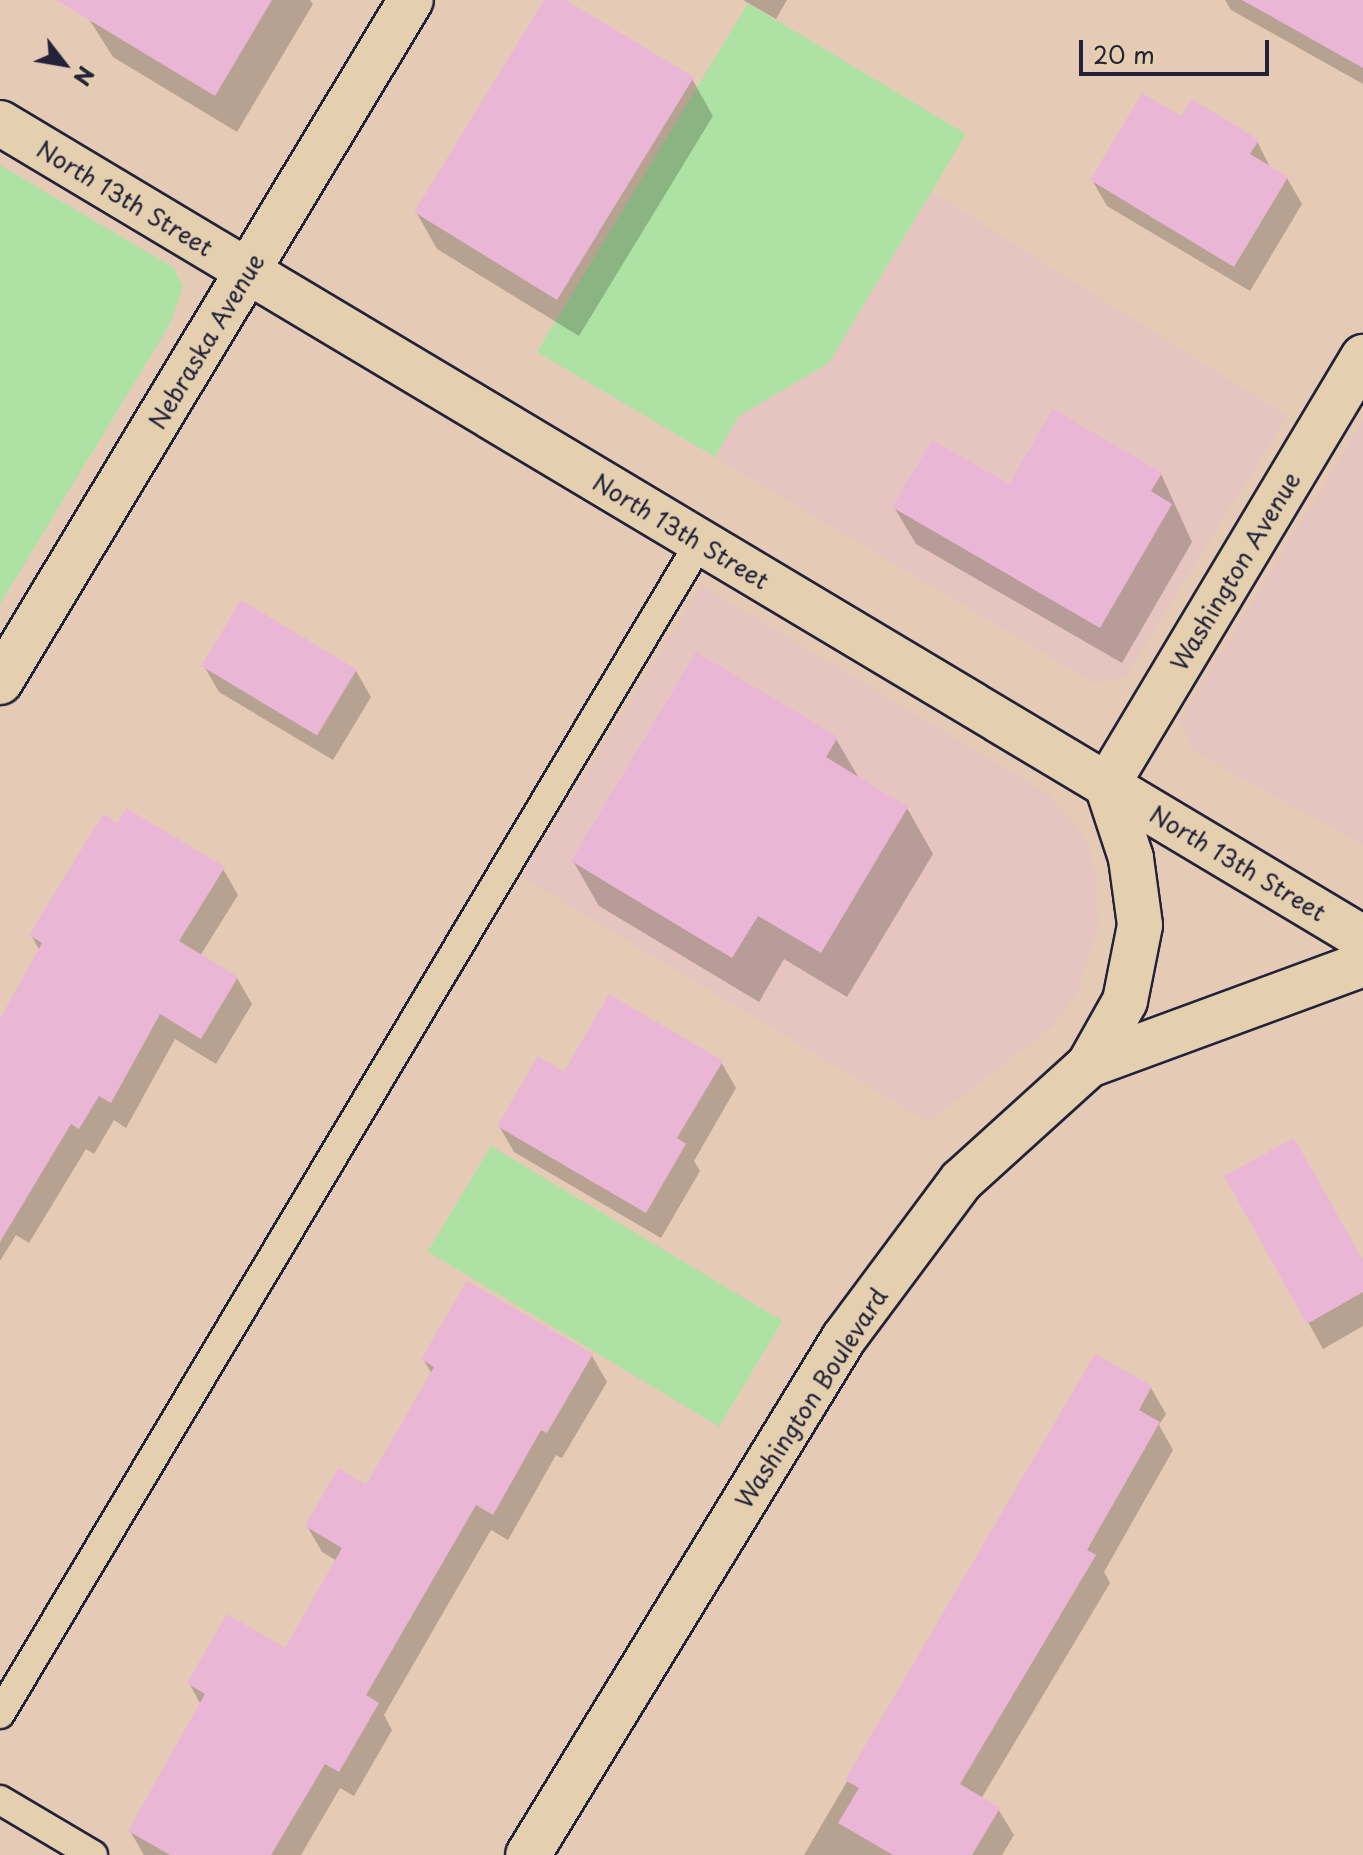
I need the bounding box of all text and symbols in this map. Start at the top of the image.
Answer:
north arrow [24,24,104,104]
scale bar [1083,24,1273,74]
text: 20 m [1093,36,1155,72]
text: N [66,61,104,93]
street label: North 13th Street [30,133,220,263]
street label: Nebraska Avenue [142,247,270,435]
street label: North 13th Street [586,466,776,596]
street label: Washington Avenue [1165,467,1305,675]
street label: North 13th Street [1143,798,1333,928]
street label: Washington Boulevard [729,1283,893,1513]

